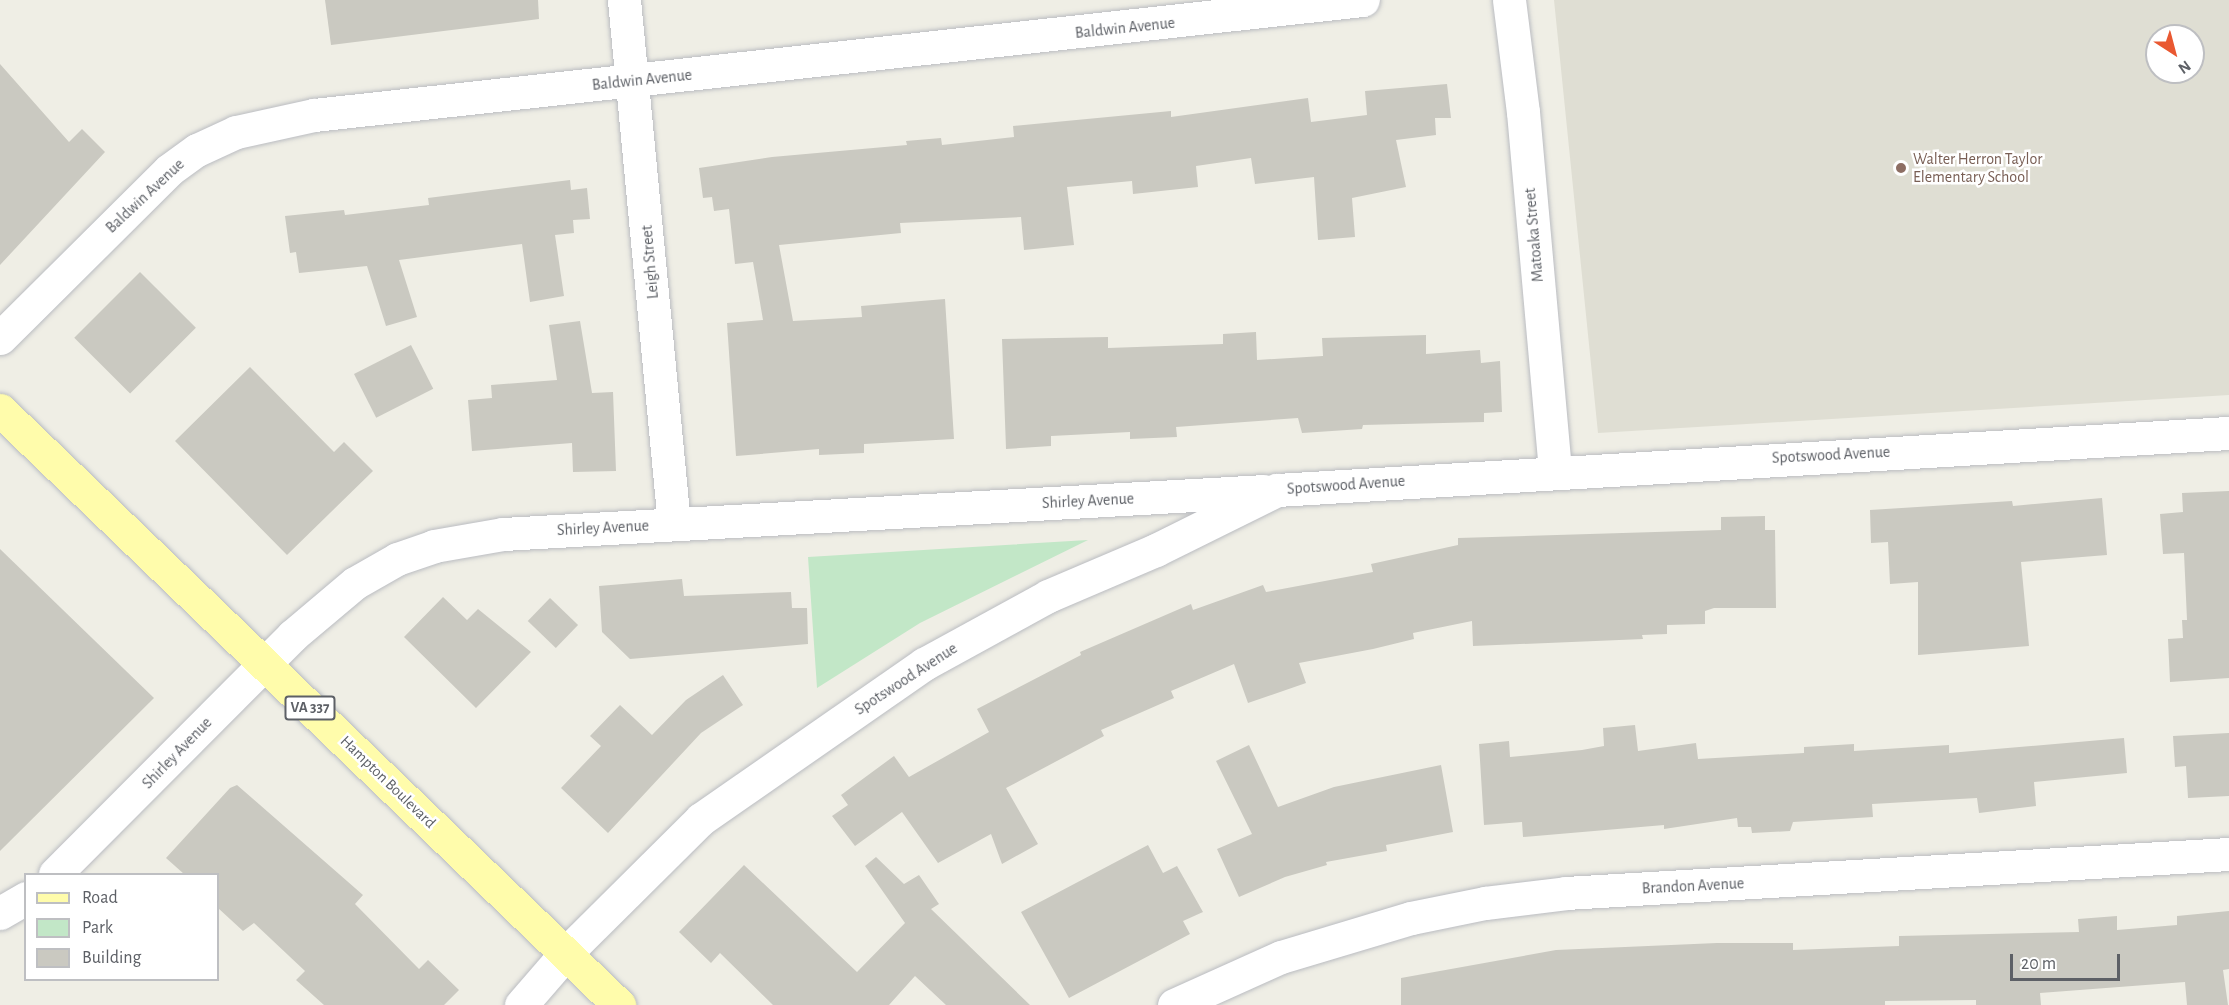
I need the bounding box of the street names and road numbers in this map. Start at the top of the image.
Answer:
street label: Baldwin Avenue [1074,13,1176,43]
street label: Baldwin Avenue [591,65,693,95]
street label: Baldwin Avenue [102,155,188,237]
street label: Matoaka Street [1520,187,1548,283]
street label: Leigh Street [637,224,663,300]
street label: Spotswood Avenue [1771,442,1891,468]
street label: Spotswood Avenue [1286,471,1406,499]
street label: Shirley Avenue [1041,489,1135,513]
street label: Shirley Avenue [556,516,650,540]
street label: Spotswood Avenue [851,639,961,719]
road number: VA 337 [284,696,336,720]
street label: Shirley Avenue [138,713,216,793]
street label: Hampton Boulevard [336,732,440,832]
street label: Brandon Avenue [1641,874,1745,898]

